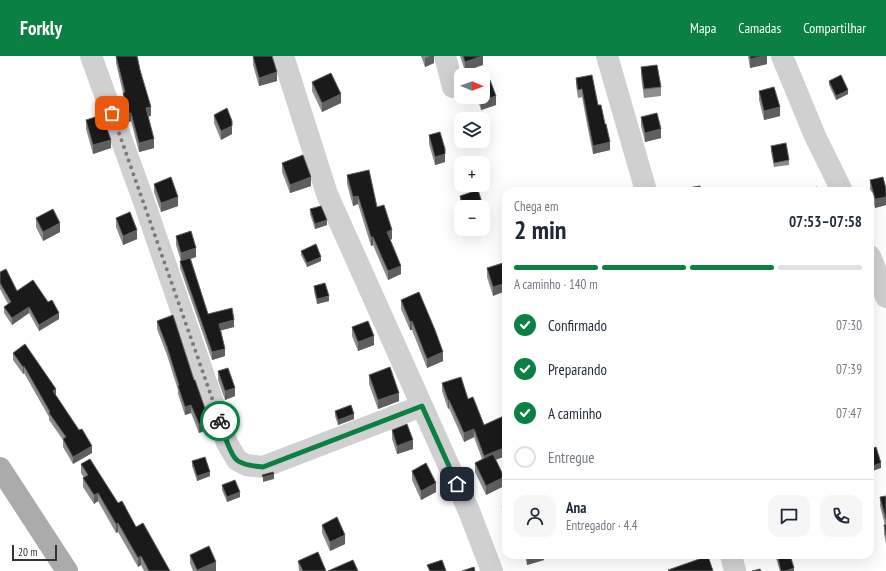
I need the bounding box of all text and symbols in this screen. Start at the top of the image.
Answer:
text: Forkly [20,16,62,40]
text: Mapa [690,19,716,37]
text: Camadas [738,19,781,37]
text: Compartilhar [803,19,866,37]
north arrow [454,68,490,104]
map controls [454,68,490,236]
pin [95,96,129,130]
icon: bag [101,102,123,124]
button: layers [454,112,490,148]
button: + [454,156,490,192]
text: Chega em [514,198,558,215]
button: − [454,200,490,236]
text: 07:53–07:58 [789,212,862,231]
text: 2 min [514,213,567,246]
text: A caminho · 140 m [514,276,598,293]
icon: check [514,314,536,336]
text: Confirmado [548,316,607,335]
text: 07:30 [836,317,862,334]
icon: check [514,358,536,380]
text: Preparando [548,360,607,379]
text: 07:39 [836,361,862,378]
courier [200,401,240,441]
icon: check [514,402,536,424]
text: A caminho [548,404,602,423]
text: 07:47 [836,405,862,422]
icon: bike [209,410,231,432]
text: Entregue [548,448,595,467]
pin [440,467,474,501]
icon: home [446,473,468,495]
button: person [514,495,556,537]
button: chat [768,495,810,537]
button: phone [820,495,862,537]
text: Ana [566,498,586,517]
text: Entregador · 4.4 [566,517,638,534]
scale bar [12,543,57,562]
text: 20 m [18,545,37,559]

